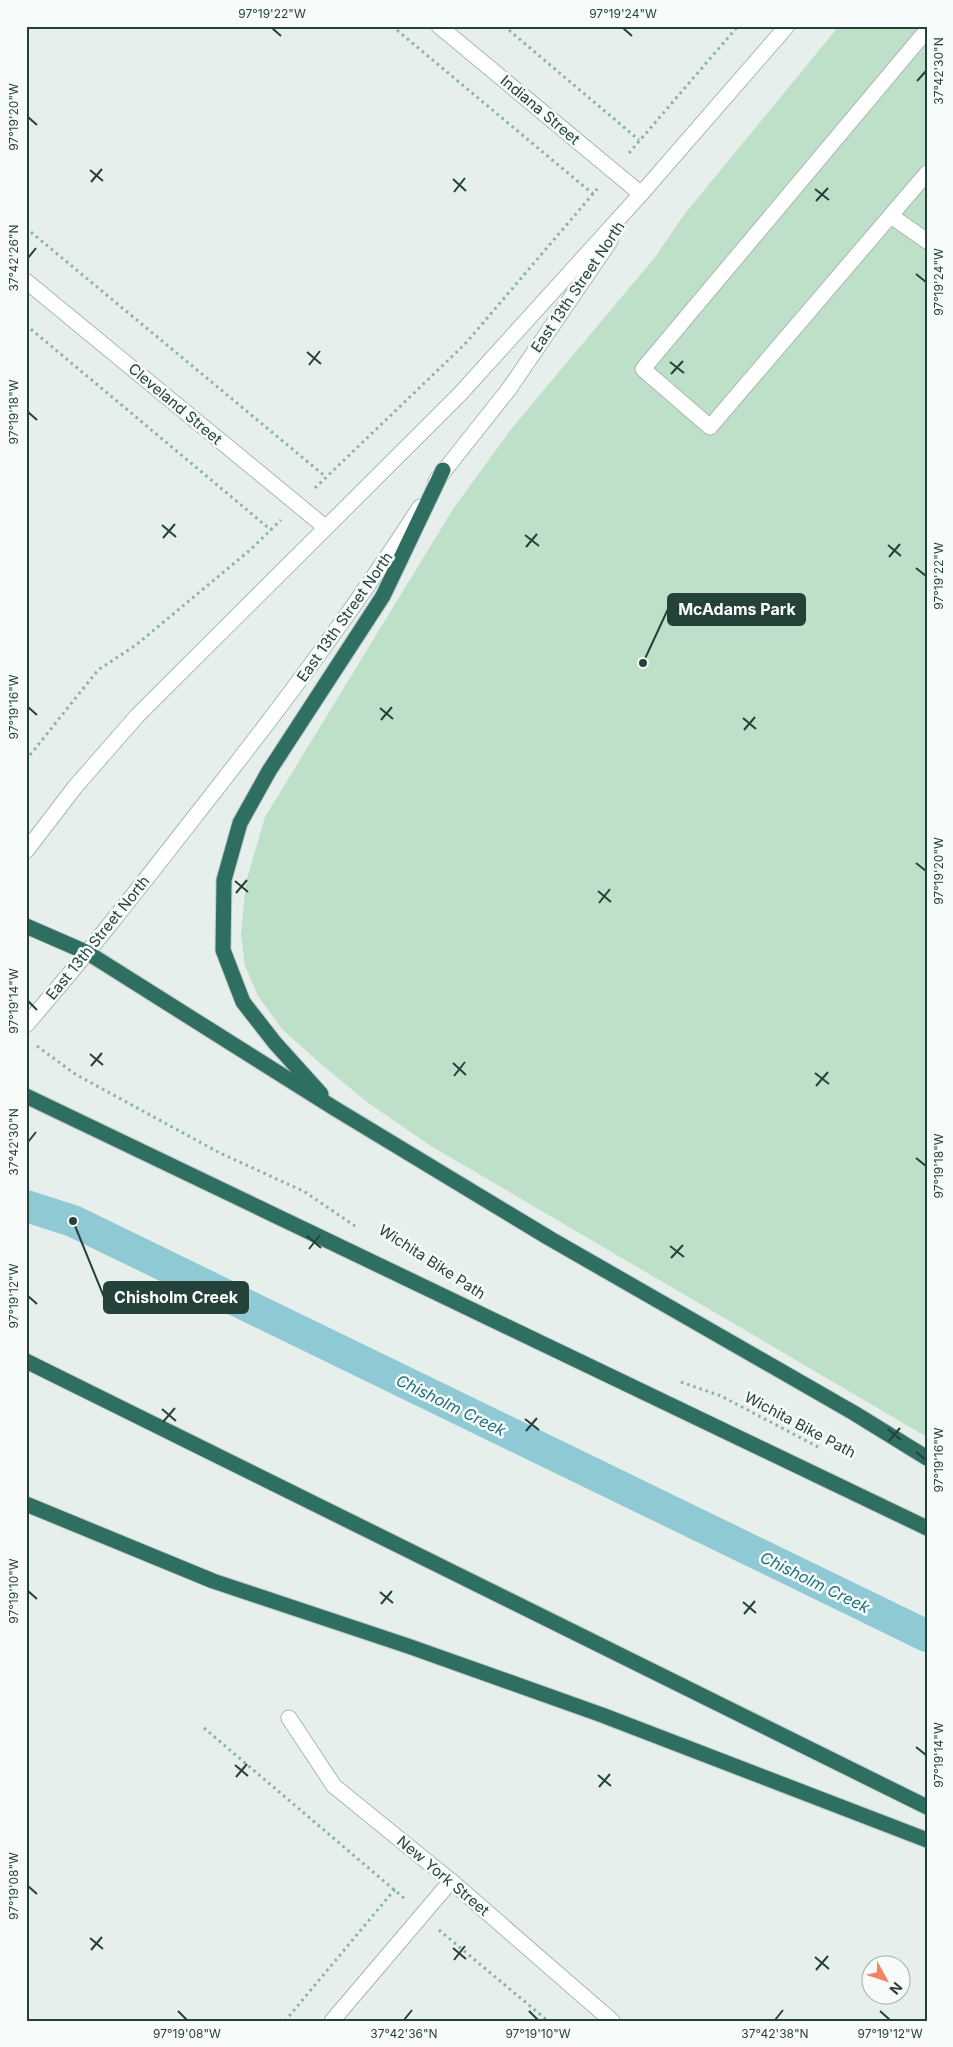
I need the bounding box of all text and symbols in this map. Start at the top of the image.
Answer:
text: 97°19'22"W [238,6,306,21]
text: 97°19'24"W [589,6,657,21]
text: 37°42'30"N [931,37,946,105]
street label: Indiana Street [497,71,584,148]
text: 97°19'20"W [6,83,21,151]
street label: East 13th Street North [527,217,629,356]
text: 37°42'26"N [6,224,21,292]
text: 97°19'24"W [931,248,946,316]
street label: Cleveland Street [125,359,226,448]
text: 97°19'18"W [6,379,21,445]
text: 97°19'22"W [931,542,946,610]
street label: East 13th Street North [293,548,397,685]
callout: McAdams Park [668,594,805,625]
text: McAdams Park [678,599,797,619]
text: 97°19'16"W [6,674,21,740]
text: 97°19'20"W [931,837,946,905]
street label: East 13th Street North [42,872,154,1004]
text: 97°19'14"W [6,968,21,1034]
text: 37°42'30"N [6,1108,21,1176]
text: 97°19'18"W [931,1133,946,1199]
street label: Wichita Bike Path [375,1220,489,1303]
text: 97°19'12"W [6,1263,21,1329]
callout: Chisholm Creek [104,1282,248,1313]
text: Chisholm Creek [114,1287,239,1307]
water label: Chisholm Creek [393,1370,509,1440]
street label: Wichita Bike Path [741,1387,859,1462]
text: 97°19'16"W [931,1427,946,1493]
water label: Chisholm Creek [757,1547,873,1617]
text: 97°19'10"W [6,1558,21,1624]
text: 97°19'14"W [931,1722,946,1788]
street label: New York Street [393,1831,494,1920]
text: 97°19'08"W [6,1852,21,1920]
north arrow [860,1954,910,2004]
text: N [886,1979,906,1998]
text: 97°19'08"W [153,2026,221,2041]
text: 37°42'36"N [370,2026,438,2041]
text: 97°19'10"W [505,2026,571,2041]
text: 37°42'38"N [741,2026,809,2041]
text: 97°19'12"W [858,2026,923,2041]

